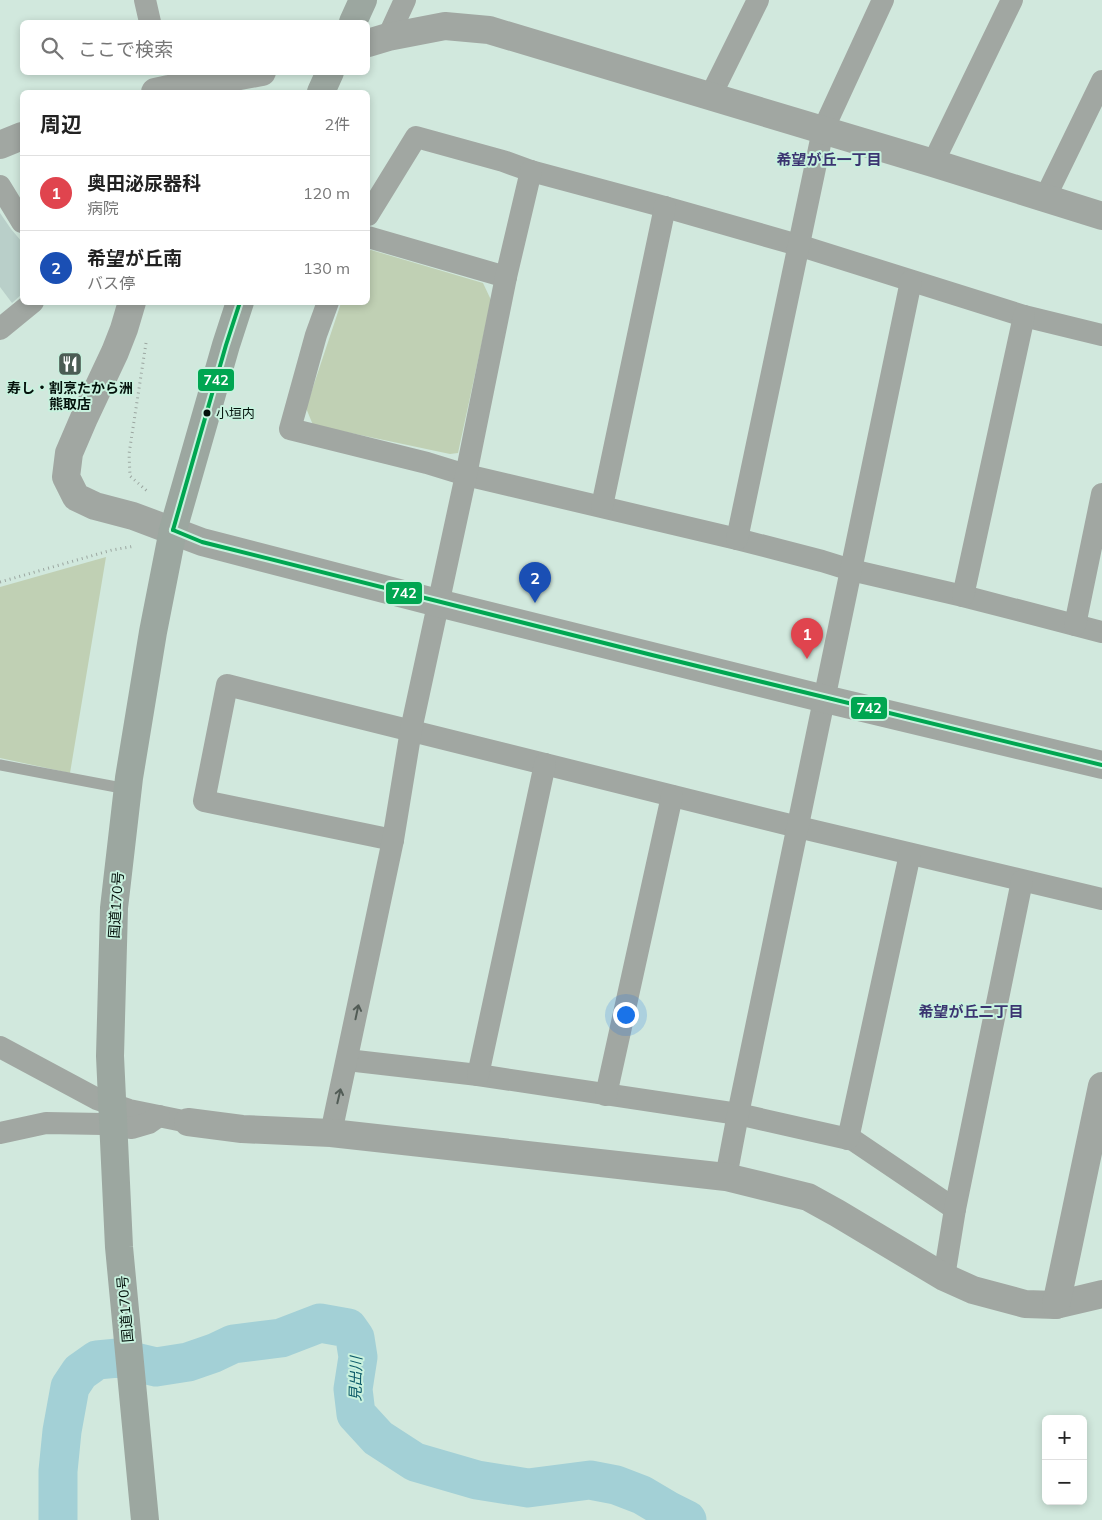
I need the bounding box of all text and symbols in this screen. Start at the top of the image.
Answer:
search box [20,20,370,75]
icon: search [38,34,66,62]
text: ここで検索 [78,37,173,61]
text: 周辺 [40,111,82,137]
text: 2件 [324,114,350,134]
district label: 希望が丘一丁目 [776,150,882,169]
text: 奥田泌尿器科 [87,171,201,195]
text: 1 [51,183,61,203]
text: 120 m [303,183,350,203]
text: 病院 [87,198,119,218]
text: 希望が丘南 [87,246,182,270]
text: 2 [51,258,61,278]
text: 130 m [303,258,350,278]
text: バス停 [87,273,135,293]
restaurant icon: 寿し・割烹たから洲 熊取店 [57,351,83,377]
line badge: 742 [197,368,235,392]
text: 742 [203,371,229,389]
place label: 寿し・割烹たから洲 熊取店 [7,379,133,413]
place label: 小垣内 [216,405,255,421]
marker: 小垣内 [202,408,212,418]
pin: 2 [519,562,551,603]
line badge: 742 [385,581,423,605]
text: 742 [391,584,417,602]
pin: 1 [791,618,823,659]
line badge: 742 [850,696,888,720]
text: 742 [856,699,882,717]
street label: 国道170号 [105,871,127,939]
your location [613,1002,639,1028]
district label: 希望が丘二丁目 [918,1002,1024,1021]
one-way arrow [353,1004,362,1020]
one-way arrow [335,1089,344,1105]
street label: 国道170号 [113,1275,137,1343]
water label: 見出川 [346,1354,365,1402]
map controls [1042,1415,1087,1505]
button: + [1042,1415,1087,1460]
button: − [1042,1460,1087,1505]

